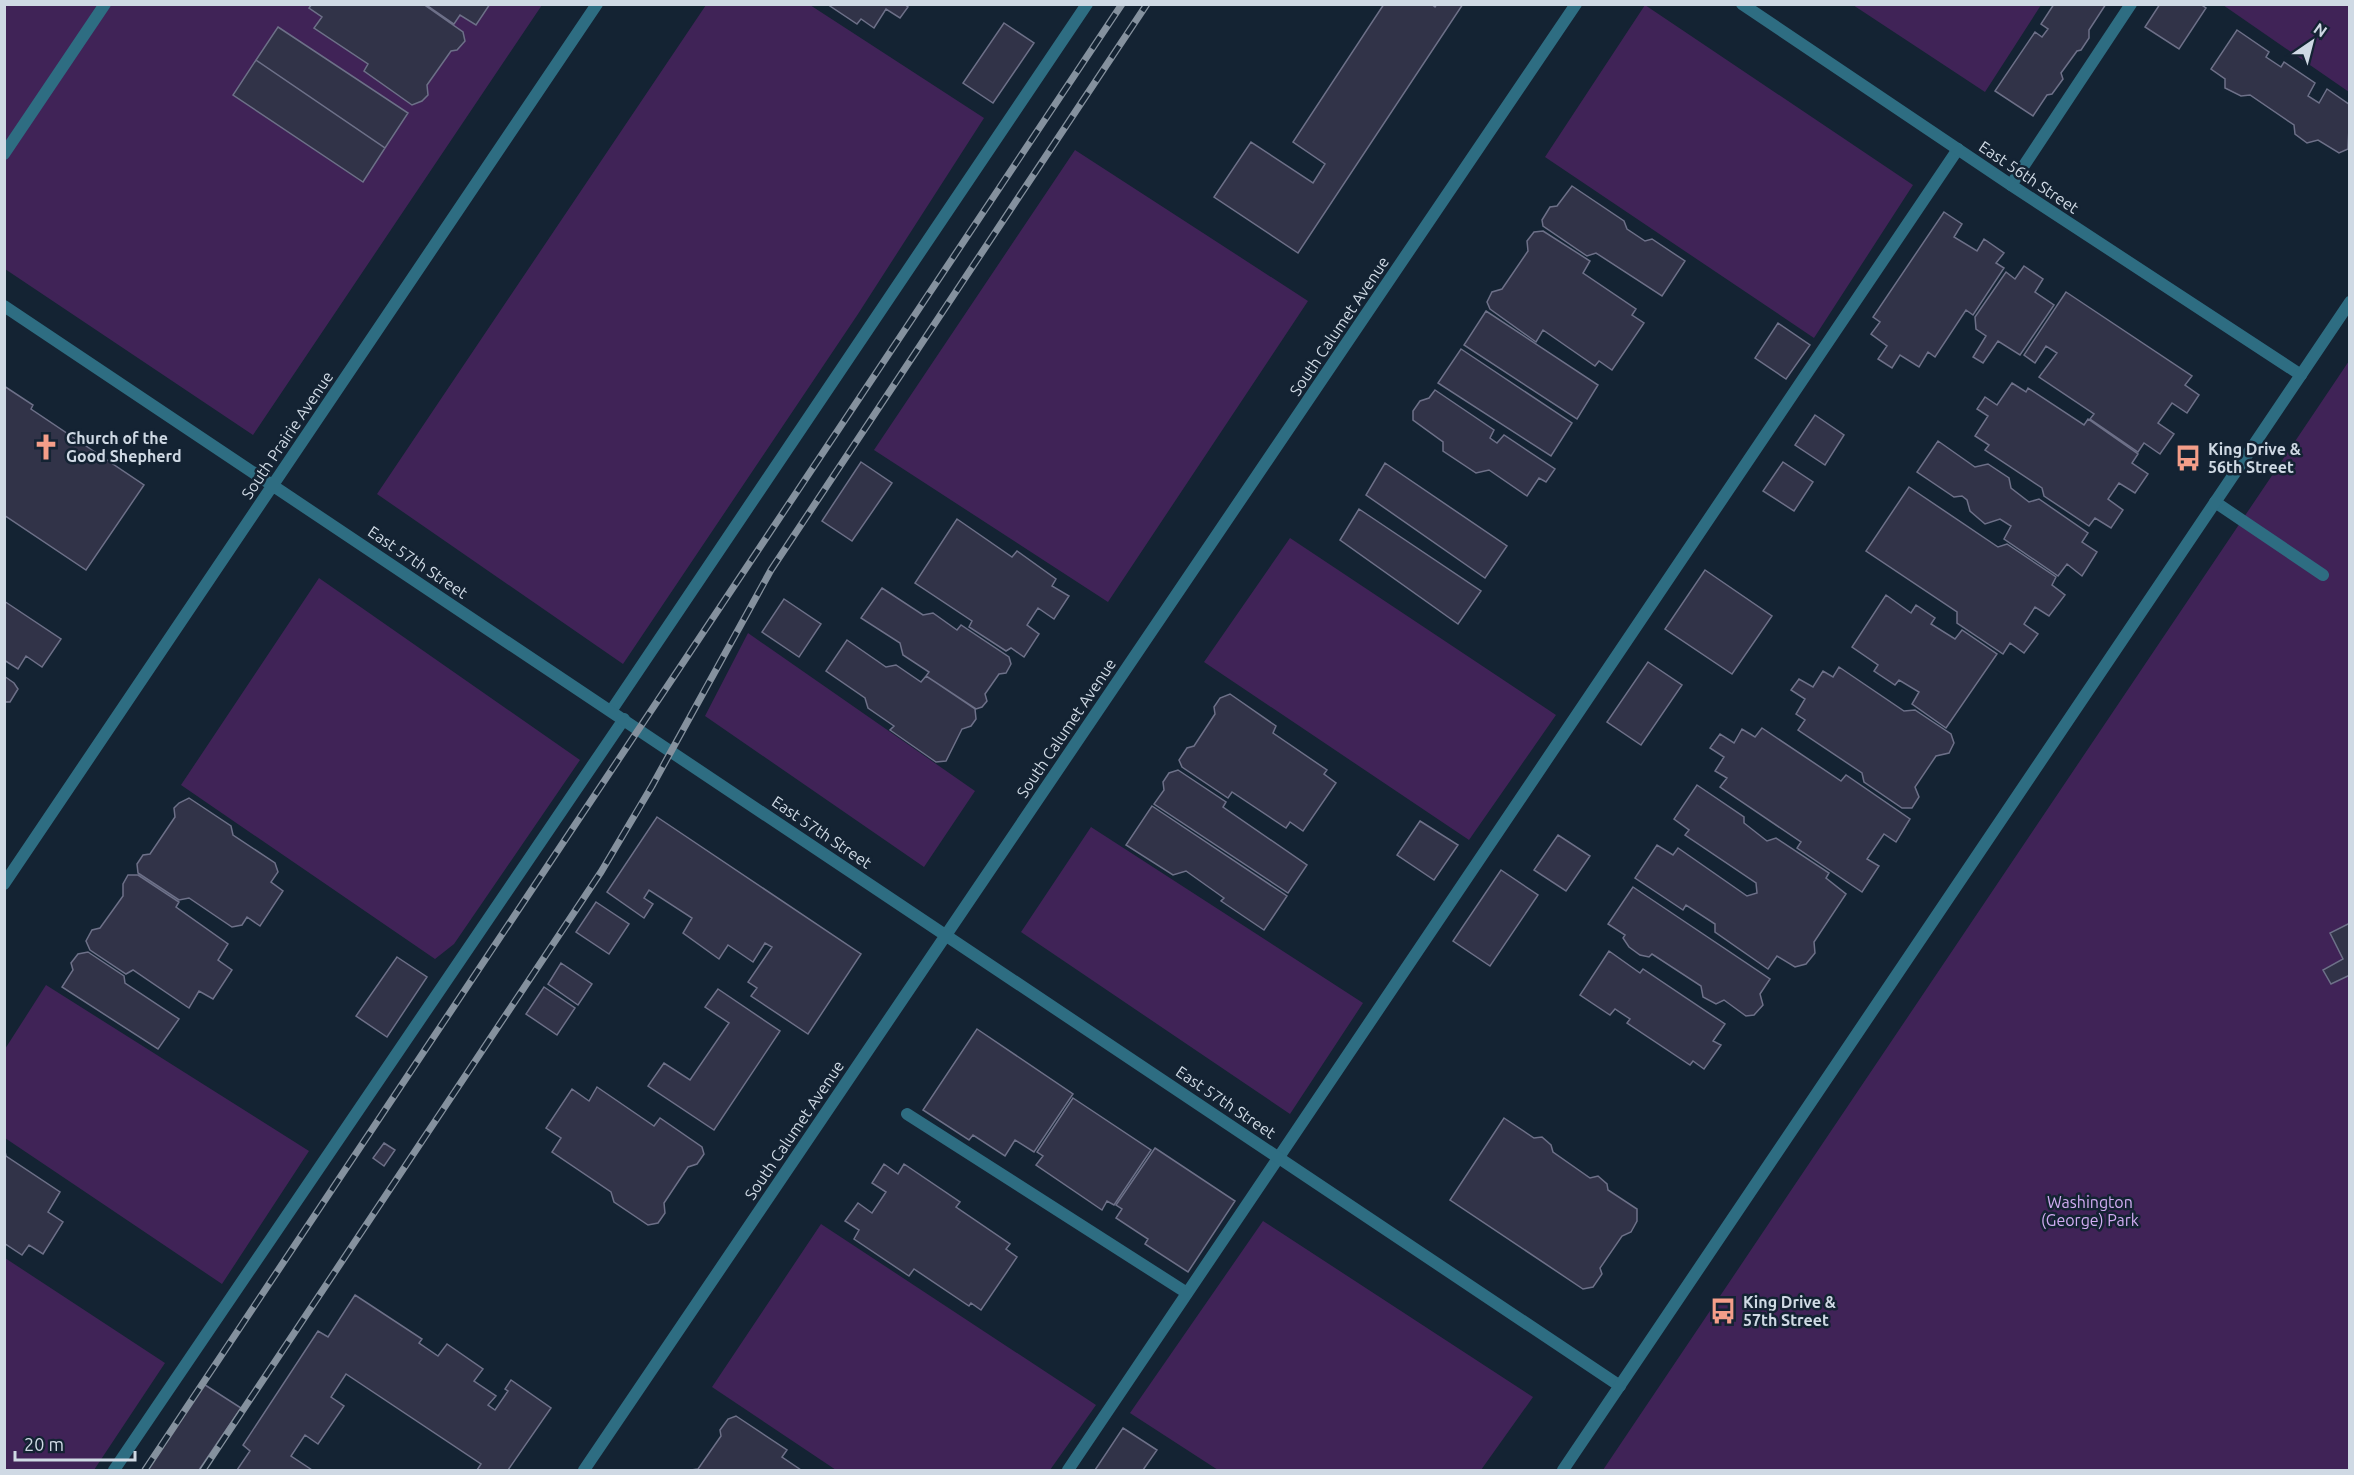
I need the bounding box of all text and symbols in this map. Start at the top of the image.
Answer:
north arrow [2282,12,2342,72]
text: N [2311,19,2331,41]
street label: East 56th Street [1976,137,2083,217]
street label: South Calumet Avenue [1286,253,1392,399]
street label: South Prairie Avenue [238,368,336,502]
place label: Church of the Good Shepherd [66,429,182,465]
church icon: Church of the Good Shepherd [31,432,61,462]
place label: King Drive & 56th Street [2208,440,2301,476]
bus stop icon: King Drive & 56th Street [2173,443,2203,473]
street label: East 57th Street [365,522,472,602]
street label: South Calumet Avenue [1013,655,1119,801]
street label: East 57th Street [769,792,876,872]
street label: South Calumet Avenue [741,1057,847,1203]
street label: East 57th Street [1173,1062,1280,1142]
park label: Washington (George) Park [2041,1193,2139,1230]
place label: King Drive & 57th Street [1743,1293,1836,1329]
bus stop icon: King Drive & 57th Street [1708,1296,1738,1326]
scale bar [15,1424,135,1462]
text: 20 m [24,1434,64,1454]

